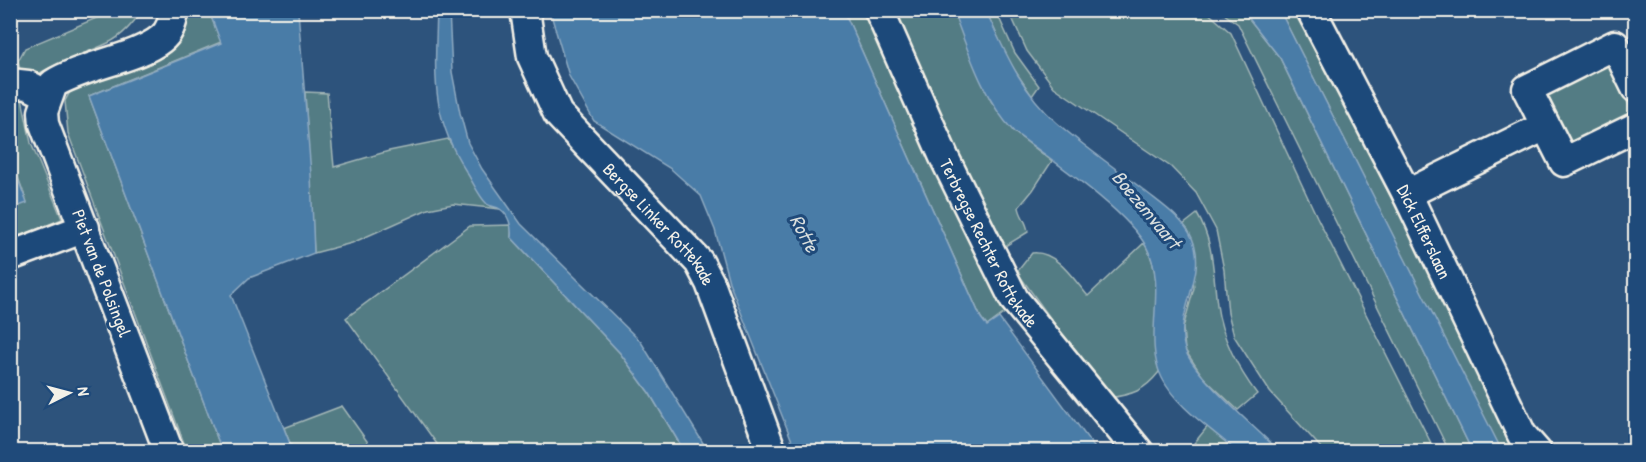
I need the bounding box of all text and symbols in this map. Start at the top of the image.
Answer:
street label: Terbregse Rechter Rottekade [934,154,1045,333]
street label: Bergse Linker Rottekade [598,157,721,289]
water label: Boezemvaart [1106,164,1190,256]
street label: Dick Elfferslaan [1392,180,1458,283]
street label: Piet van de Polsingel [66,206,138,341]
water label: Rotte [784,209,827,257]
north arrow [39,363,99,423]
text: N [73,386,95,397]

